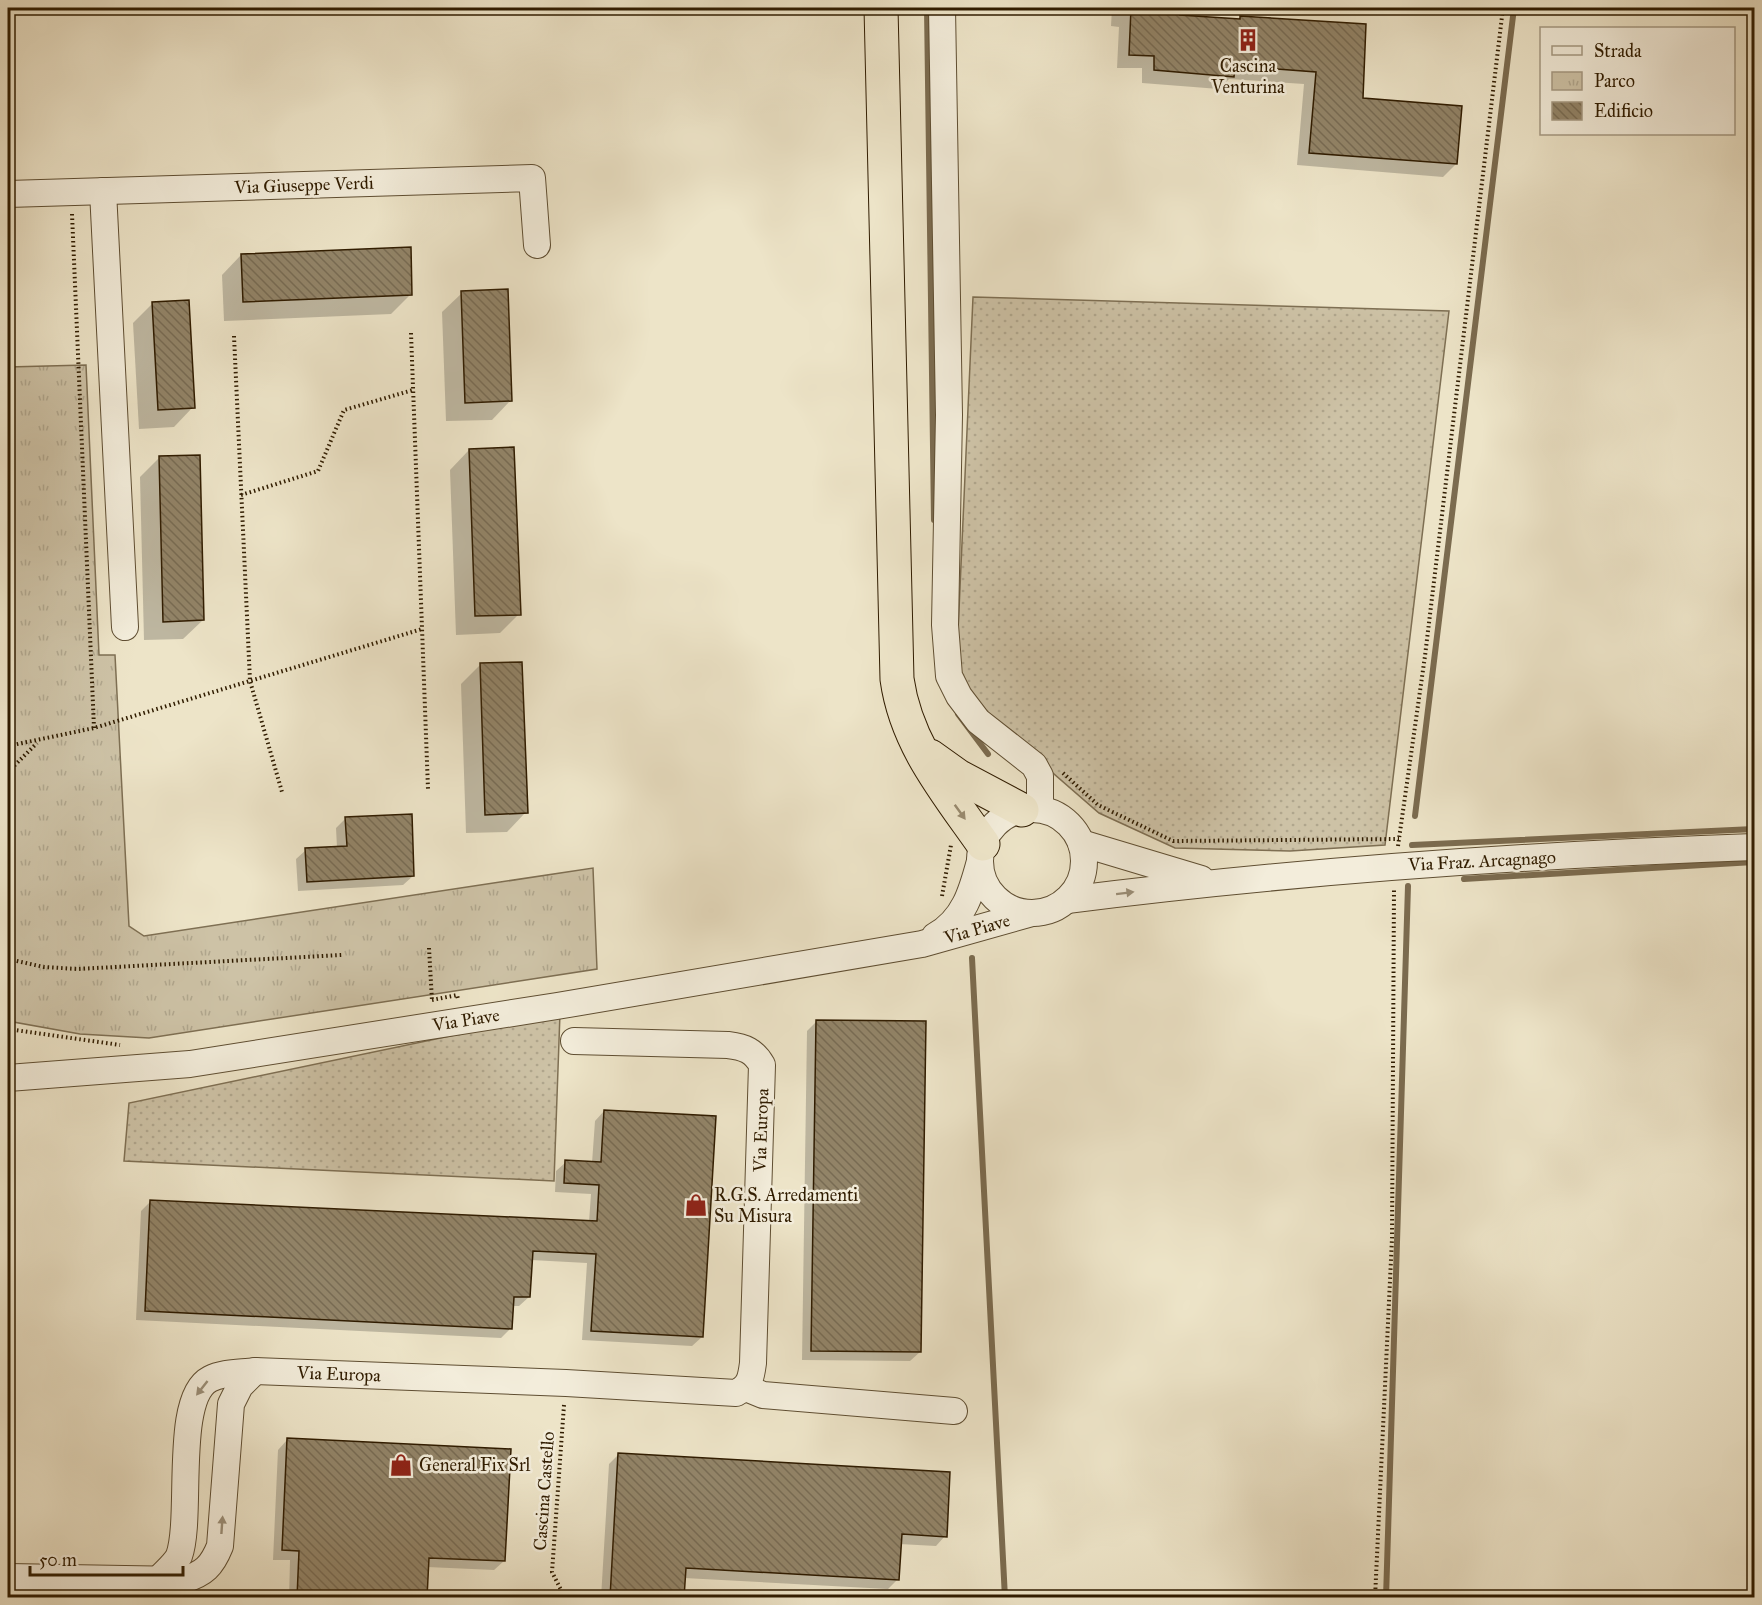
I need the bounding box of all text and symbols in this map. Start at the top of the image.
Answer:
building icon: Cascina Venturina [1235,27,1261,53]
legend [1540,27,1735,135]
text: Strada [1594,40,1642,62]
place label: Cascina Venturina [1210,55,1285,98]
text: Parco [1594,70,1635,92]
text: Edificio [1594,100,1653,122]
street label: Via Giuseppe Verdi [233,172,374,198]
one-way arrow [954,803,966,819]
street label: Via Fraz. Arcagnago [1407,846,1556,877]
one-way arrow [1115,888,1134,897]
street label: Via Piave [941,909,1012,949]
street label: Via Piave [430,1004,501,1036]
street label: Via Europa [749,1087,773,1173]
place label: R.G.S. Arredamenti Su Misura [714,1184,858,1227]
shop icon: R.G.S. Arredamenti Su Misura [683,1192,709,1218]
street label: Via Europa [296,1362,382,1386]
one-way arrow [195,1380,208,1396]
street label: Cascina Castello [529,1431,559,1551]
shop icon: General Fix Srl [388,1452,414,1478]
place label: General Fix Srl [419,1454,531,1476]
one-way arrow [217,1515,226,1534]
scale bar [30,1539,183,1577]
text: 50 m [39,1549,77,1571]

